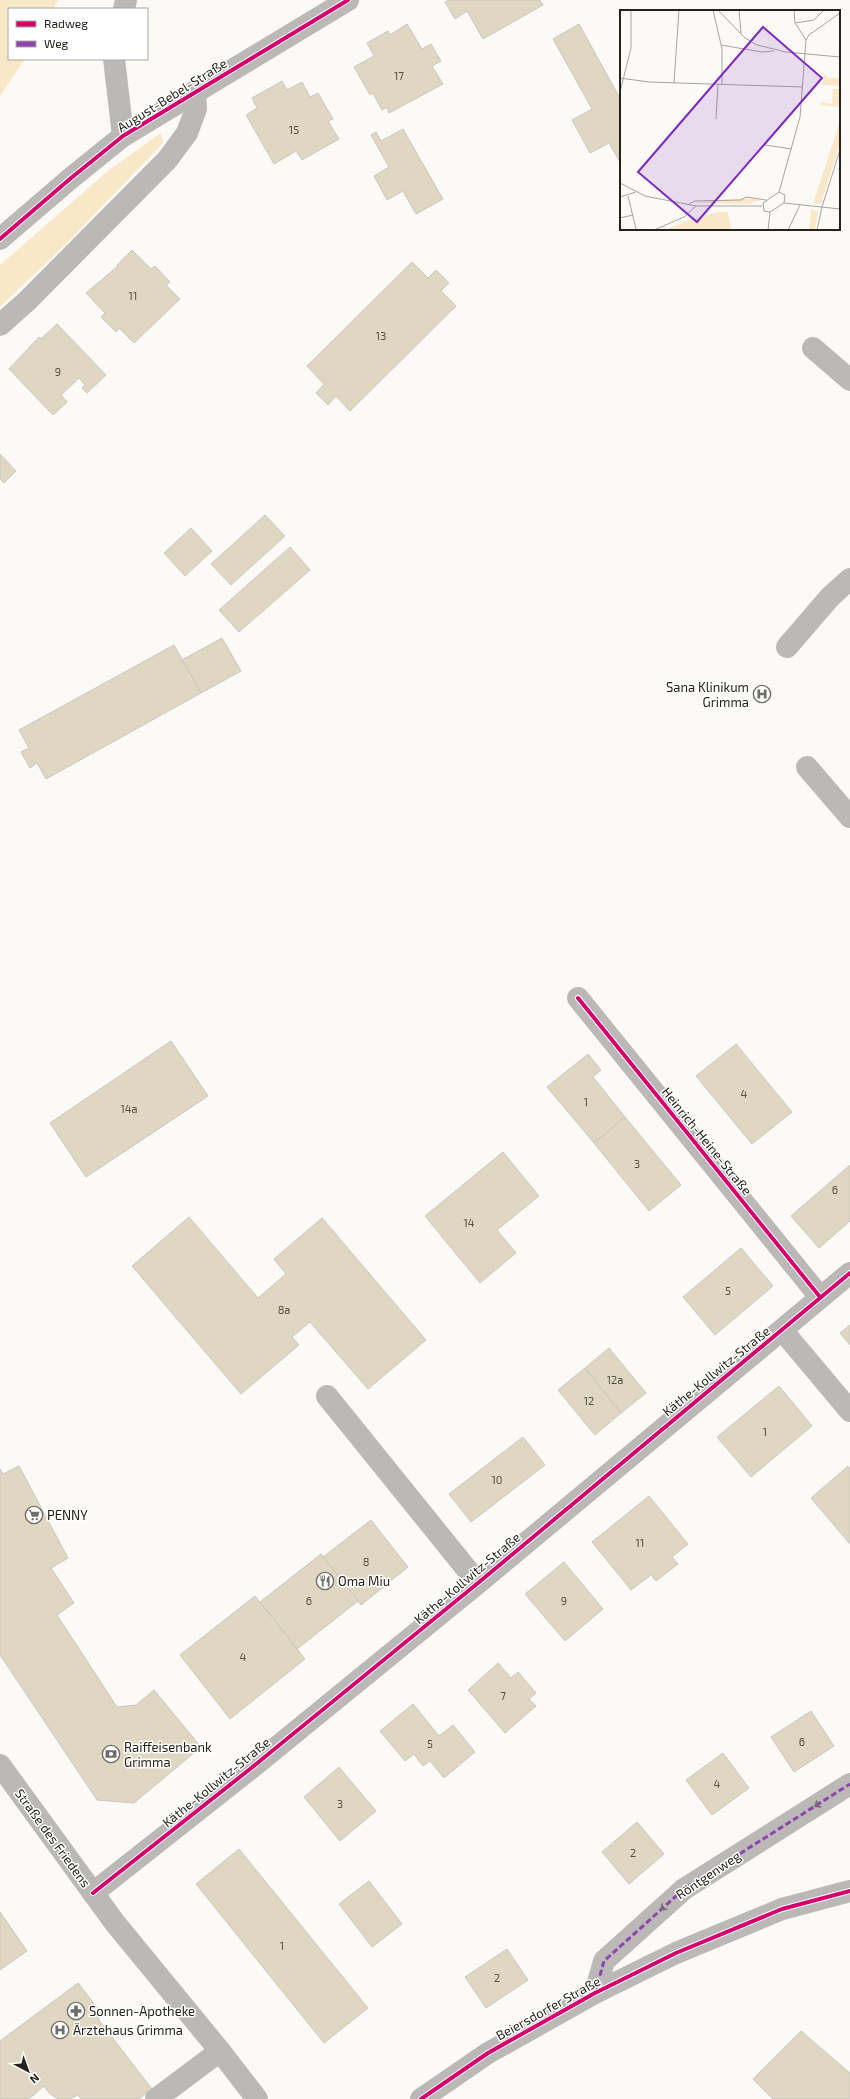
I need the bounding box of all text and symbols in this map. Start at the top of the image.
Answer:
legend [8,8,148,60]
inset map [620,10,840,230]
text: Radweg [44,16,88,30]
text: Weg [44,36,69,50]
street label: August-Bebel-Straße [114,55,230,135]
house number: 17 [394,69,404,82]
house number: 15 [289,123,299,136]
house number: 11 [129,289,137,302]
house number: 13 [376,329,386,342]
house number: 9 [55,365,61,378]
place label: Sana Klinikum Grimma [666,679,749,710]
hospital icon: Sana Klinikum Grimma [752,684,772,704]
street label: Heinrich-Heine-Straße [659,1084,755,1198]
house number: 4 [741,1087,748,1100]
house number: 1 [584,1095,588,1108]
house number: 14a [120,1102,138,1115]
house number: 3 [634,1157,640,1170]
house number: 6 [832,1183,838,1196]
house number: 14 [463,1216,475,1229]
house number: 5 [725,1284,731,1297]
house number: 8a [278,1303,290,1316]
street label: Käthe-Kollwitz-Straße [659,1323,773,1419]
house number: 12a [607,1373,623,1386]
house number: 12 [584,1394,594,1407]
house number: 1 [763,1425,767,1438]
house number: 10 [491,1473,503,1486]
supermarket icon: PENNY [24,1505,44,1525]
place label: PENNY [47,1507,88,1523]
street label: Käthe-Kollwitz-Straße [411,1529,523,1627]
house number: 11 [636,1536,644,1549]
house number: 8 [363,1555,369,1568]
restaurant icon: Oma Miu [315,1571,335,1591]
place label: Oma Miu [338,1573,390,1589]
house number: 6 [306,1594,312,1607]
house number: 9 [561,1594,567,1607]
house number: 4 [240,1650,247,1663]
house number: 7 [500,1689,506,1702]
street label: Käthe-Kollwitz-Straße [159,1734,273,1830]
house number: 6 [799,1735,805,1748]
house number: 5 [427,1737,433,1750]
place label: Raiffeisenbank Grimma [124,1739,212,1770]
bank icon: Raiffeisenbank Grimma [101,1744,121,1764]
house number: 4 [714,1777,721,1790]
street label: Straße des Friedens [12,1786,94,1890]
house number: 3 [337,1797,343,1810]
one-way arrow [814,1800,821,1808]
house number: 2 [630,1846,636,1859]
street label: Röntgenweg [673,1848,743,1902]
one-way arrow [660,1904,668,1911]
house number: 1 [280,1939,284,1952]
house number: 2 [494,1971,500,1984]
street label: Beiersdorfer Straße [493,1973,603,2043]
pharmacy icon: Sonnen-Apotheke [66,2001,86,2021]
place label: Sonnen-Apotheke [89,2003,195,2019]
hospital icon: Ärztehaus Grimma [50,2020,70,2040]
place label: Ärztehaus Grimma [73,2022,183,2038]
north arrow [8,2051,48,2091]
text: N [28,2071,42,2086]

